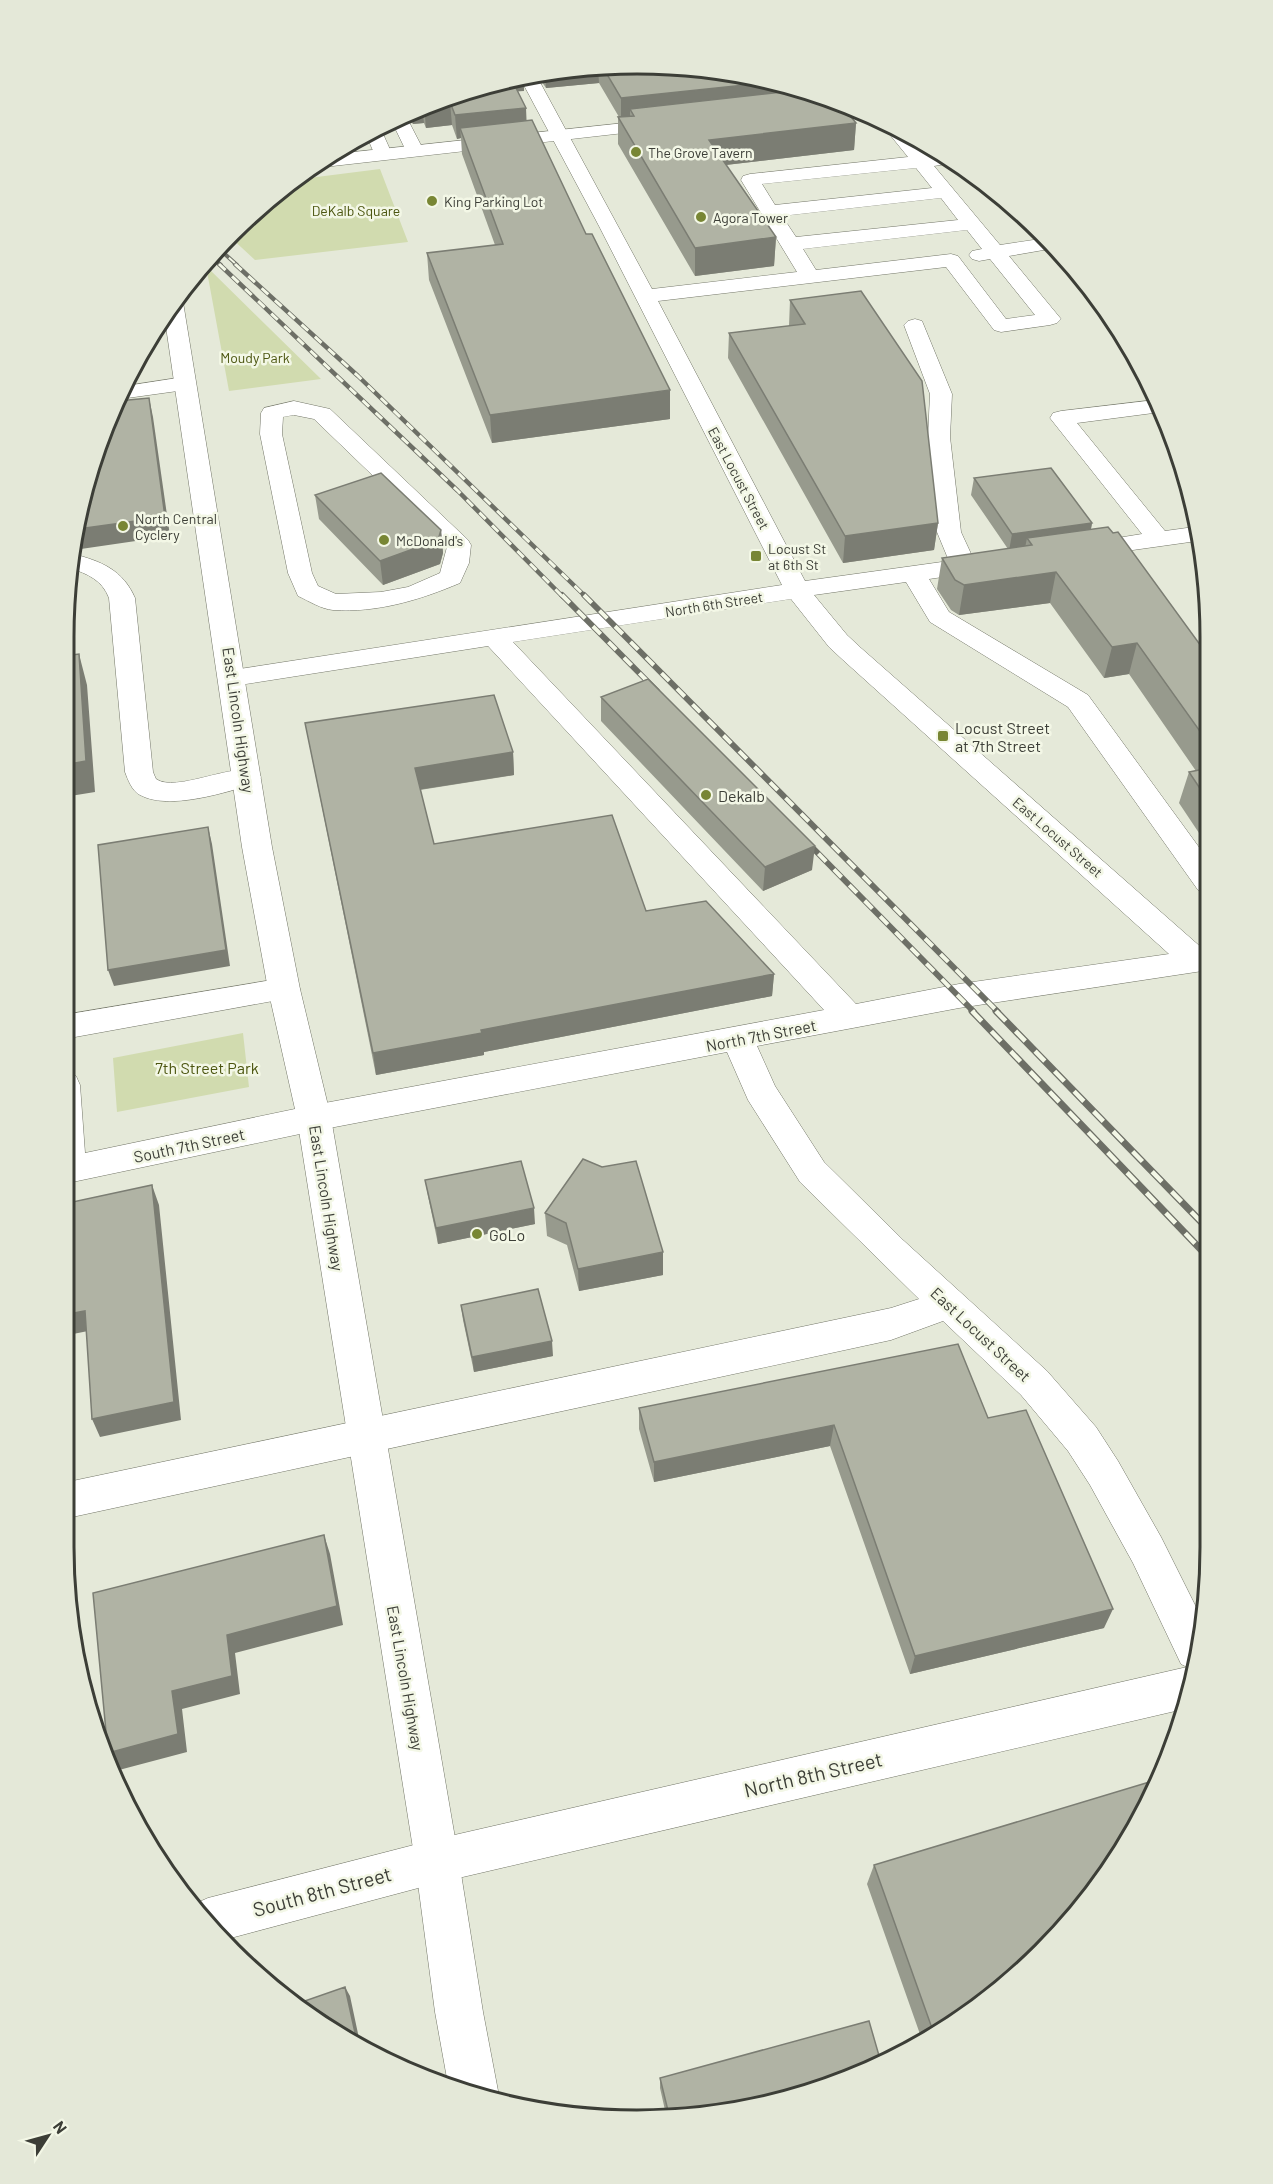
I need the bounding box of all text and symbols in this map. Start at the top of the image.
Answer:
place label: The Grove Tavern [648,144,753,161]
marker: The Grove Tavern [629,145,643,159]
place label: King Parking Lot [444,193,543,210]
marker: King Parking Lot [425,194,439,208]
park label: DeKalb Square [312,202,400,219]
place label: Agora Tower [713,209,788,226]
marker: Agora Tower [694,210,708,224]
park label: Moudy Park [220,349,290,366]
street label: East Locust Street [705,424,773,532]
place label: North Central Cyclery [135,510,217,543]
marker: North Central Cyclery [116,519,130,533]
place label: McDonald's [396,532,464,549]
marker: McDonald's [377,533,391,547]
place label: Locust St at 6th St [768,540,826,573]
marker: Locust St at 6th St [749,549,763,563]
street label: North 6th Street [664,588,764,620]
street label: East Lincoln Highway [219,646,259,795]
place label: Locust Street at 7th Street [955,718,1050,755]
marker: Locust Street at 7th Street [936,729,950,743]
place label: Dekalb [718,786,765,805]
marker: Dekalb [699,788,713,802]
street label: East Locust Street [1010,793,1106,881]
street label: North 7th Street [704,1015,818,1055]
park label: 7th Street Park [155,1058,259,1077]
street label: South 7th Street [132,1124,246,1166]
street label: East Lincoln Highway [306,1124,348,1273]
place label: GoLo [489,1225,525,1244]
marker: GoLo [470,1227,484,1241]
street label: East Locust Street [927,1283,1035,1385]
street label: East Lincoln Highway [384,1604,428,1753]
street label: North 8th Street [742,1746,884,1802]
street label: South 8th Street [250,1861,394,1921]
north arrow [18,2106,78,2166]
text: N [50,2117,71,2137]

